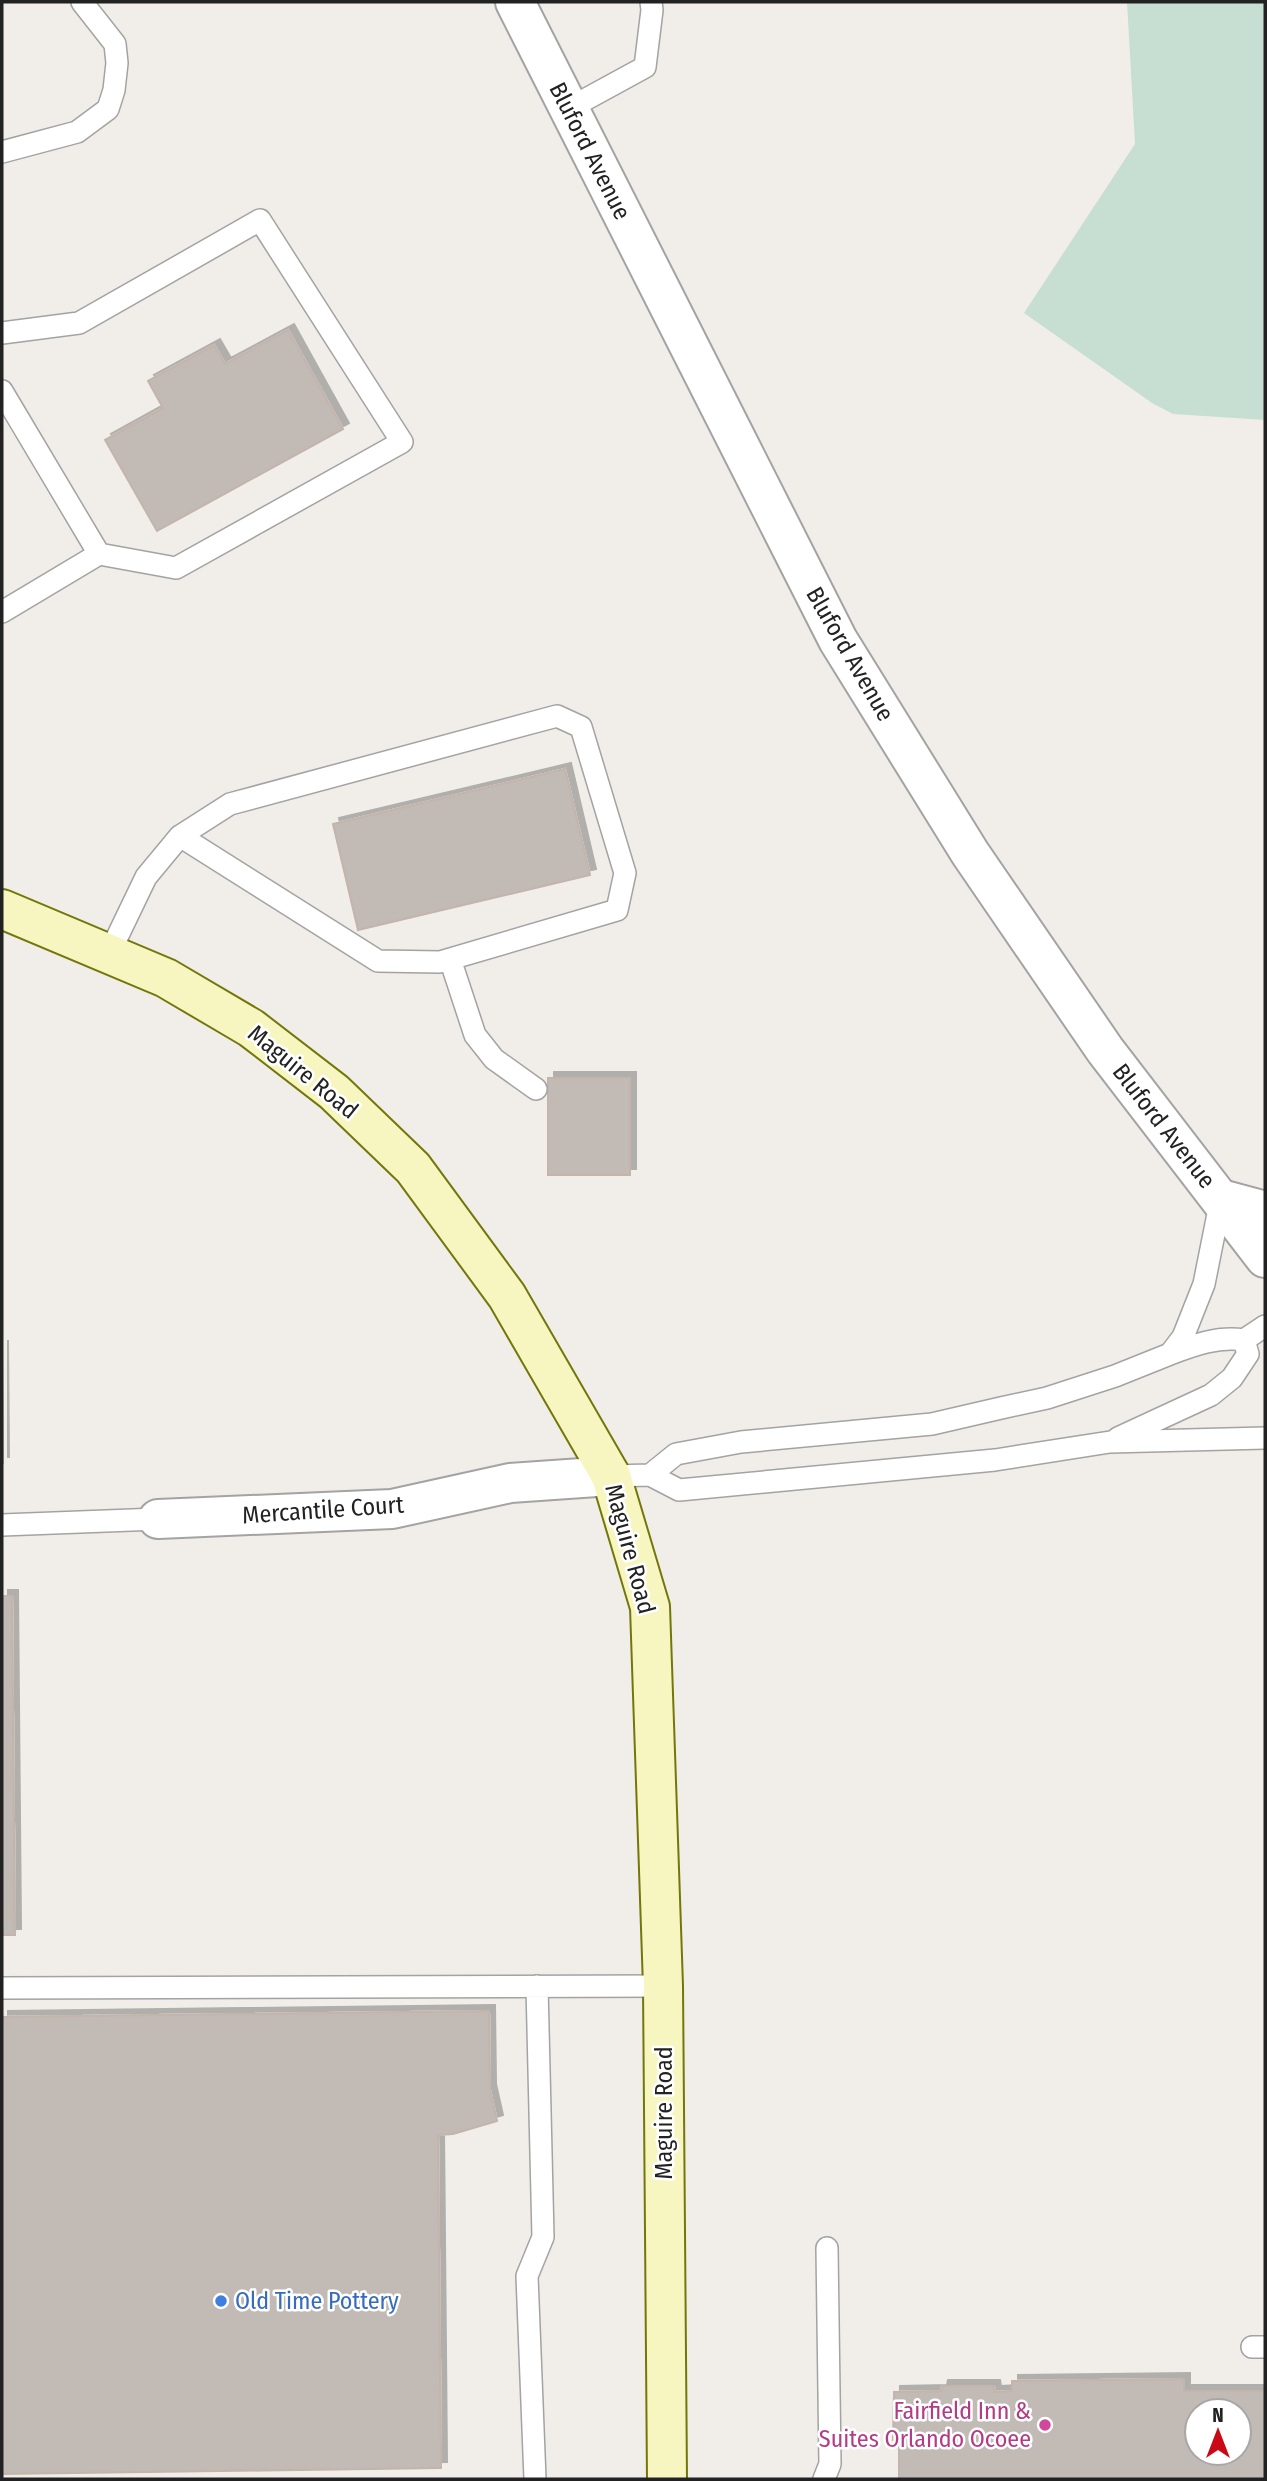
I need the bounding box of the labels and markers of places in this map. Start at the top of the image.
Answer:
place label: Old Time Pottery [235,2287,399,2315]
marker: Old Time Pottery [213,2293,229,2309]
place label: Fairfield Inn & Suites Orlando Ocoee [819,2397,1031,2453]
marker: Fairfield Inn & Suites Orlando Ocoee [1037,2417,1053,2433]

